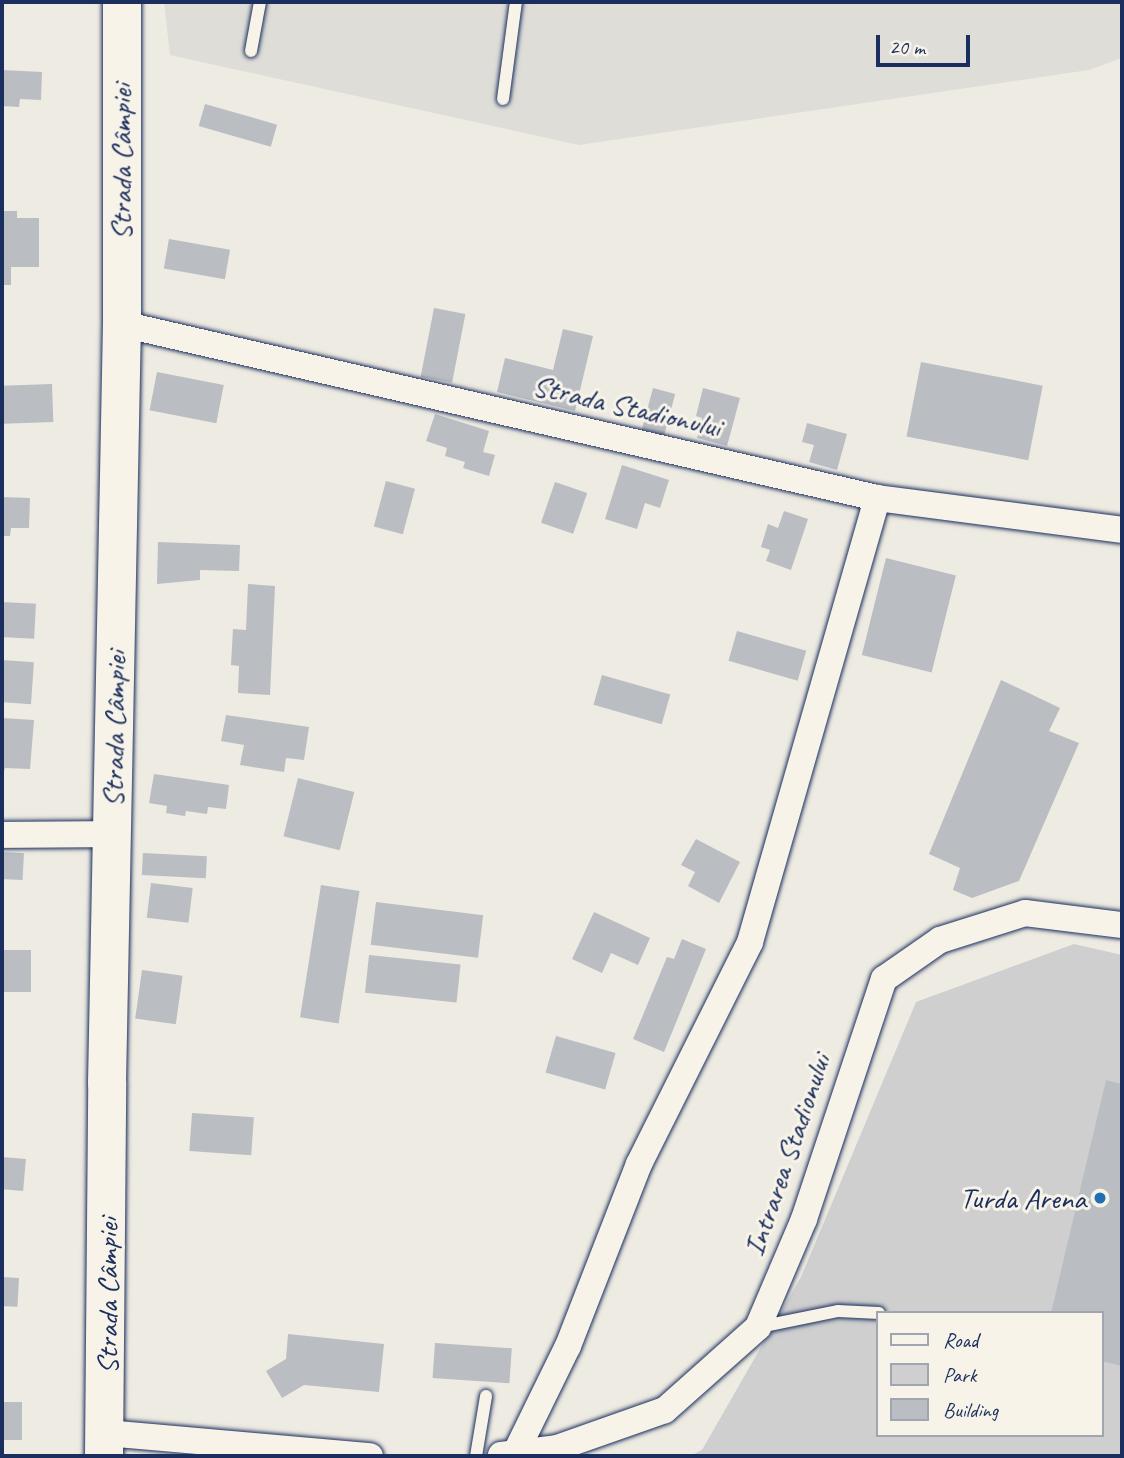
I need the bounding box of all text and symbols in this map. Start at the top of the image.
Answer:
scale bar [879,21,974,65]
text: 20 m [889,34,925,60]
street label: Strada Câmpiei [103,84,139,240]
street label: Strada Stadionului [529,367,725,445]
street label: Strada Câmpiei [95,650,133,808]
street label: Intrarea Stadionului [735,1049,839,1261]
place label: Turda Arena [961,1180,1086,1216]
marker: Turda Arena [1092,1190,1108,1206]
street label: Strada Câmpiei [89,1218,125,1374]
legend [876,1311,1103,1437]
text: Road [943,1327,978,1353]
text: Park [943,1362,976,1388]
text: Building [943,1397,998,1423]

